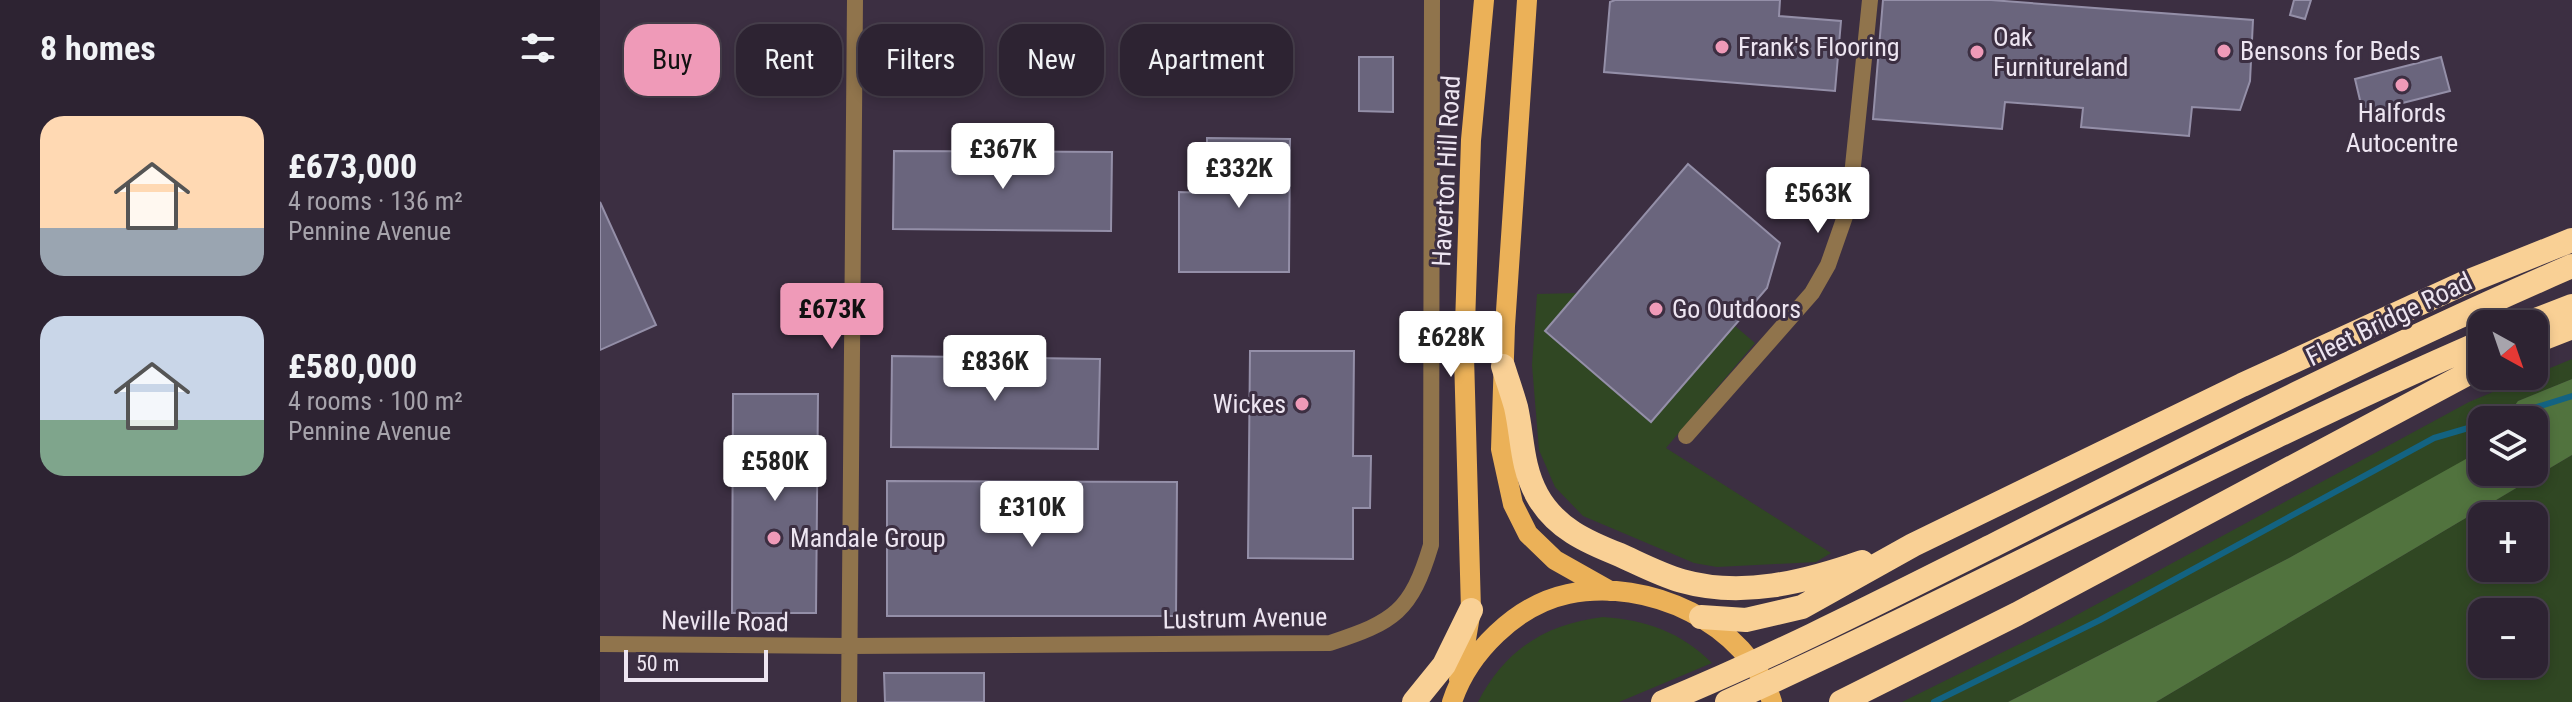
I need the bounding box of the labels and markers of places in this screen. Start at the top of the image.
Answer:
place label: Oak Furnitureland [1993,22,2128,82]
place label: Frank's Flooring [1738,32,1900,62]
place label: Bensons for Beds [2240,36,2421,66]
marker: Frank's Flooring [1713,38,1731,56]
marker: Bensons for Beds [2215,42,2233,60]
marker: Oak Furnitureland [1968,43,1986,61]
marker: Halfords Autocentre [2393,76,2411,94]
place label: Halfords Autocentre [2346,98,2458,158]
pin: £367K [947,123,1059,191]
pin: £332K [1183,142,1295,210]
pin: £563K [1762,167,1874,235]
pin: £673K [776,283,888,351]
place label: Go Outdoors [1672,294,1801,324]
marker: Go Outdoors [1647,300,1665,318]
pin: £628K [1395,311,1507,379]
pin: £836K [939,335,1051,403]
place label: Wickes [1213,389,1286,419]
marker: Wickes [1293,395,1311,413]
pin: £580K [719,435,831,503]
pin: £310K [976,481,1088,549]
place label: Mandale Group [790,523,946,553]
marker: Mandale Group [765,529,783,547]

